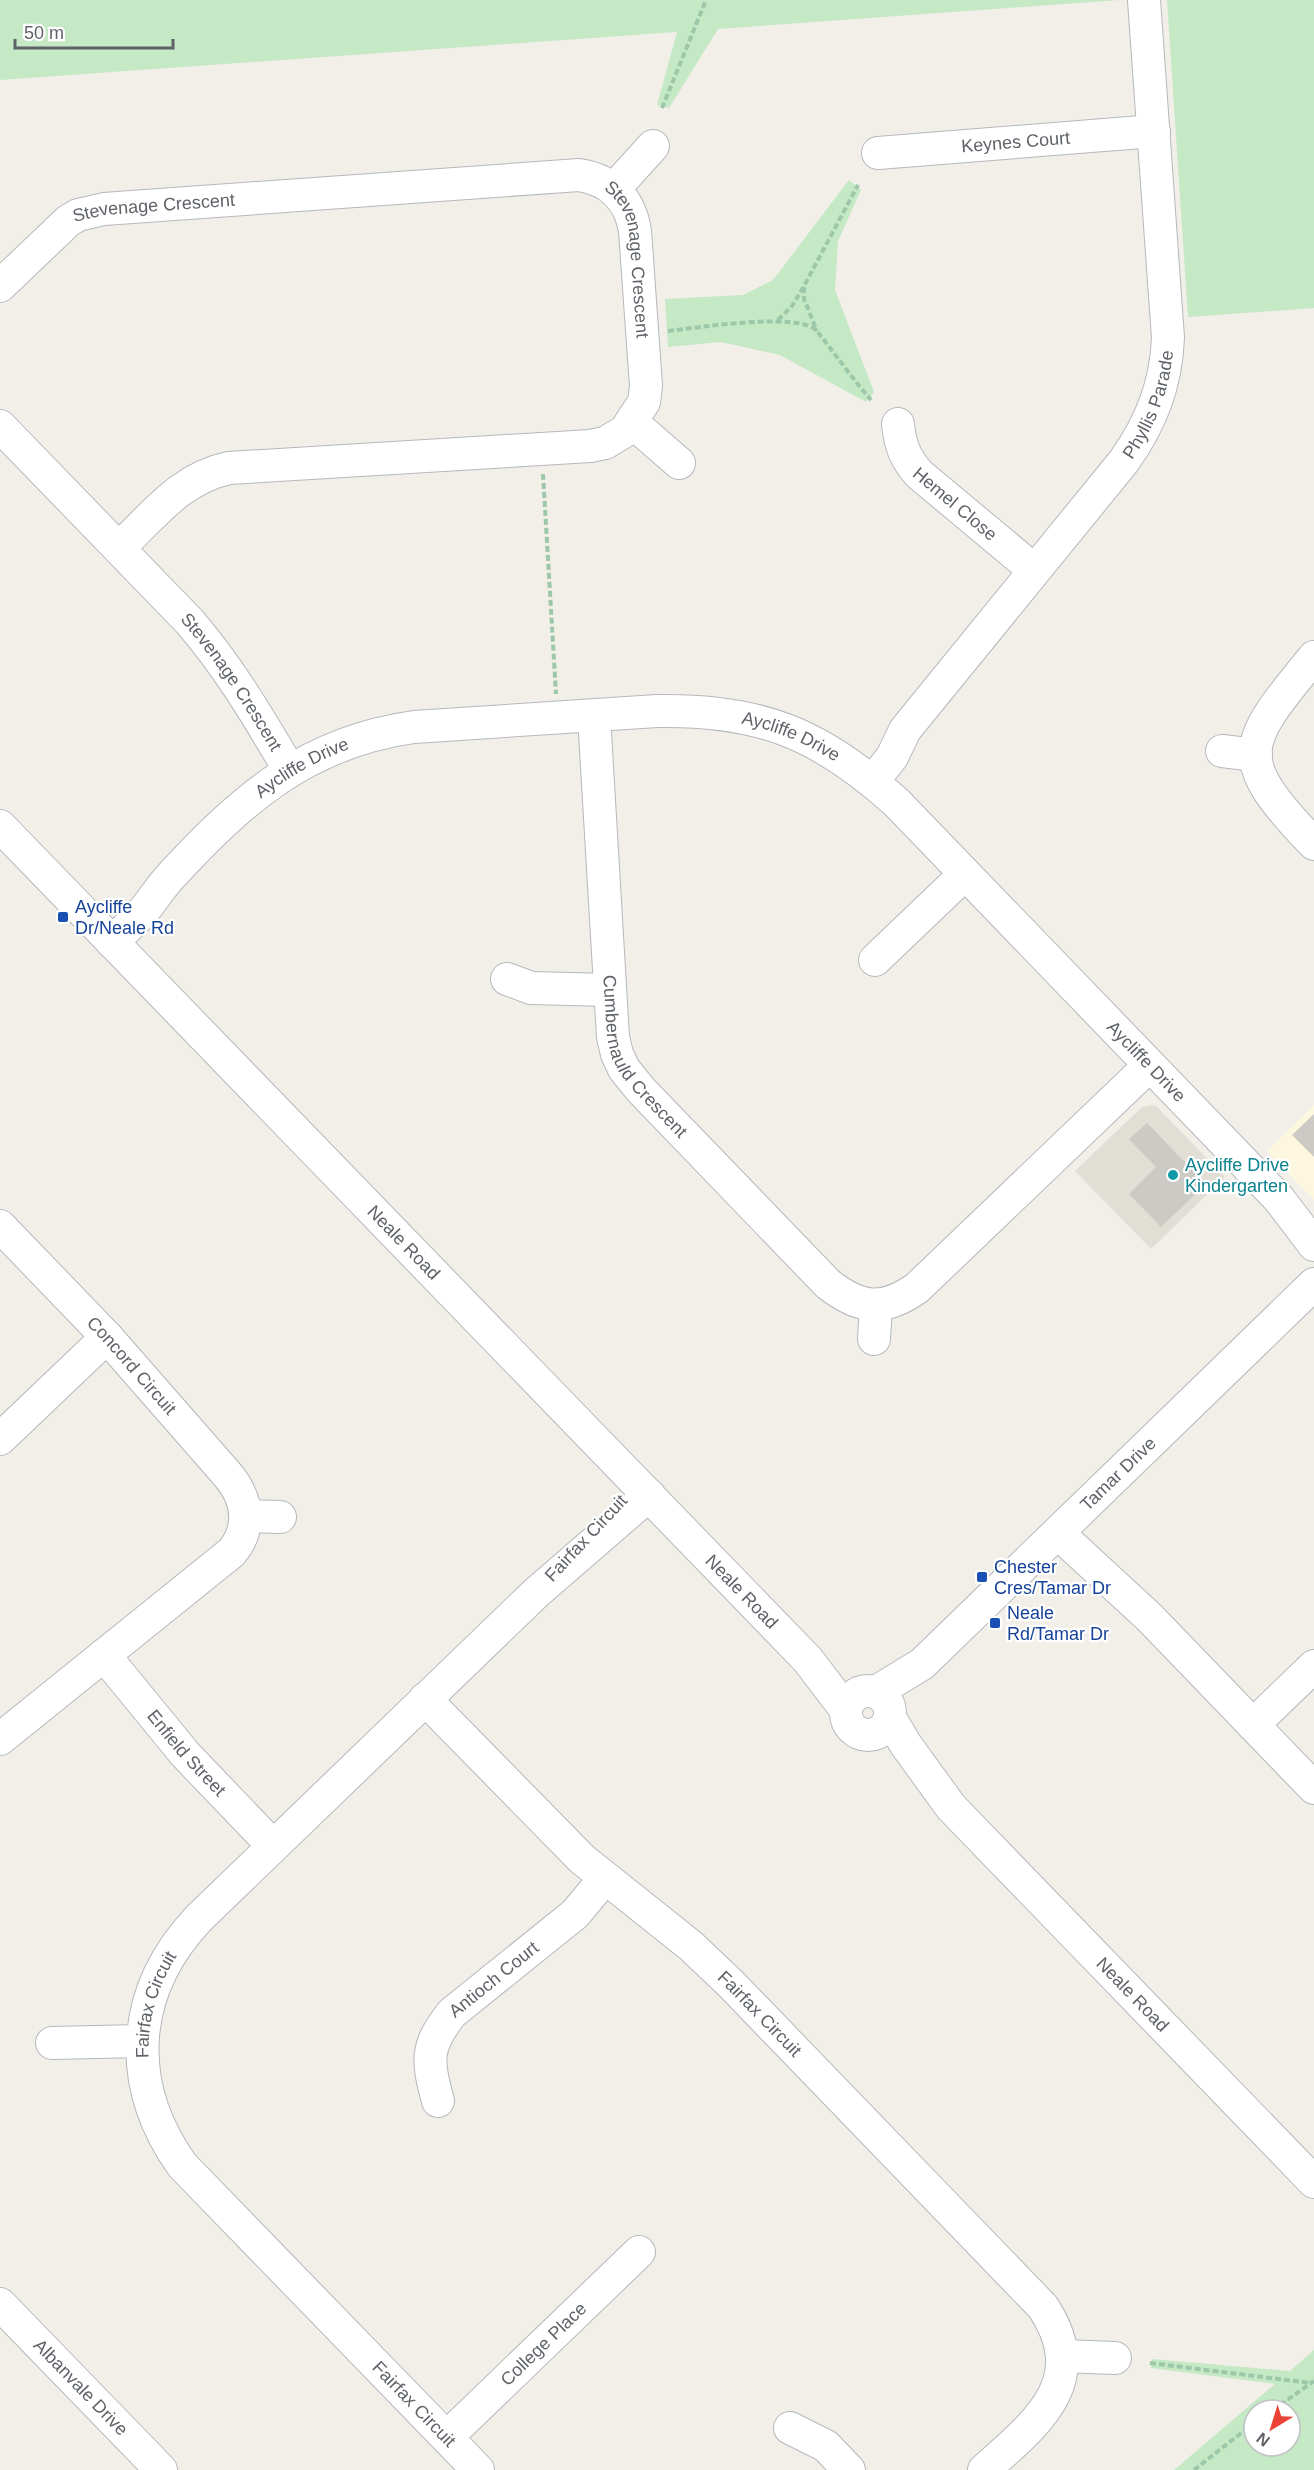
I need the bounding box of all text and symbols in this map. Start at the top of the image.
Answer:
scale bar [15,12,172,50]
text: 50 m [24,23,64,43]
street label: Keynes Court [960,128,1071,156]
street label: Stevenage Crescent [601,177,653,339]
street label: Stevenage Crescent [71,190,236,226]
street label: Phyllis Parade [1119,349,1177,462]
street label: Hemel Close [909,463,1001,545]
street label: Stevenage Crescent [177,609,286,754]
street label: Aycliffe Drive [740,708,844,765]
street label: Aycliffe Drive [251,734,351,802]
place label: Aycliffe Dr/Neale Rd [75,897,174,938]
marker: Aycliffe Dr/Neale Rd [56,910,70,924]
street label: Cumbernauld Crescent [599,974,691,1142]
street label: Aycliffe Drive [1103,1017,1190,1106]
place label: Aycliffe Drive Kindergarten [1185,1155,1289,1196]
marker: Aycliffe Drive Kindergarten [1166,1168,1180,1182]
street label: Neale Road [363,1201,444,1284]
street label: Concord Circuit [83,1313,180,1419]
street label: Tamar Drive [1076,1433,1160,1515]
street label: Fairfax Circuit [541,1491,631,1585]
street label: Neale Road [701,1551,782,1633]
place label: Chester Cres/Tamar Dr [994,1557,1111,1598]
marker: Chester Cres/Tamar Dr [975,1570,989,1584]
place label: Neale Rd/Tamar Dr [1007,1603,1109,1644]
marker: Neale Rd/Tamar Dr [988,1616,1002,1630]
street label: Enfield Street [143,1706,230,1800]
street label: Antioch Court [445,1937,542,2021]
street label: Fairfax Circuit [132,1947,180,2058]
street label: Neale Road [1092,1953,1173,2036]
street label: Fairfax Circuit [714,1967,805,2061]
street label: College Place [497,2298,590,2390]
street label: Albanvale Drive [30,2335,132,2439]
street label: Fairfax Circuit [368,2357,460,2451]
north arrow [1242,2398,1302,2458]
text: N [1253,2429,1273,2450]

